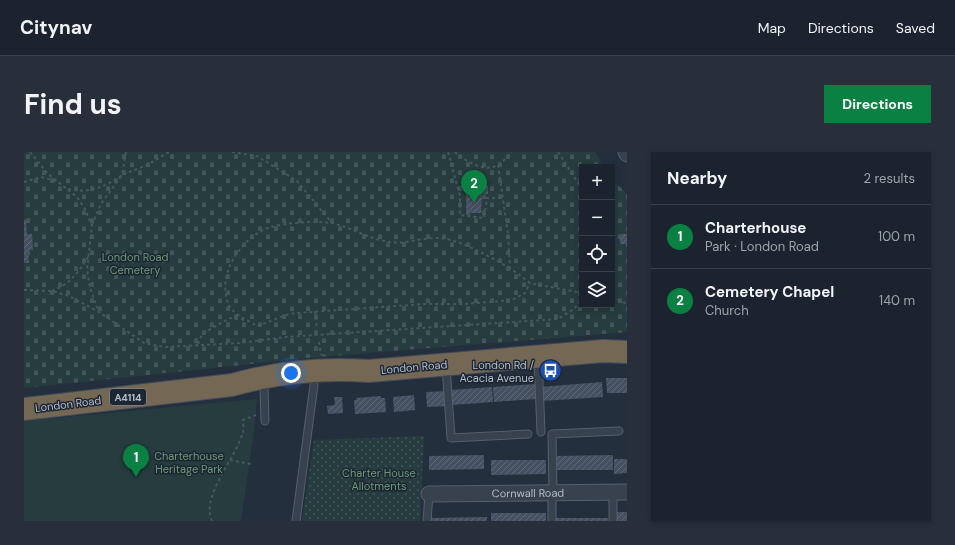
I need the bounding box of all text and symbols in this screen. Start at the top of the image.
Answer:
text: Citynav [20,15,92,40]
text: Map [758,19,786,37]
text: Directions [808,19,874,37]
text: Saved [896,19,935,37]
button: Directions [824,85,931,123]
text: Find us [24,86,122,123]
map controls [579,164,615,308]
button: + [579,164,615,200]
text: Nearby [667,167,727,189]
pin: 2 [461,170,487,203]
text: 2 results [864,170,915,187]
button: − [579,200,615,236]
text: Charterhouse [705,218,806,238]
text: 1 [678,228,682,245]
text: 100 m [878,228,915,245]
button: locate [579,236,615,272]
text: Park · London Road [705,238,819,255]
park label: London Road Cemetery [102,250,168,277]
button: layers [579,272,615,308]
text: Cemetery Chapel [705,282,834,302]
text: 2 [676,292,684,309]
text: 140 m [879,292,915,309]
text: Church [705,302,749,319]
street label: London Road [380,357,448,377]
place label: London Rd / Acacia Avenue [459,358,534,385]
bus stop icon: London Rd / Acacia Avenue [537,358,563,384]
your location [281,363,301,383]
road number: A4114 [110,389,146,405]
street label: London Road [34,393,102,415]
pin: 1 [123,444,149,477]
park label: Charterhouse Heritage Park [154,449,224,476]
park label: Charter House Allotments [342,466,416,493]
street label: Cornwall Road [492,486,564,500]

